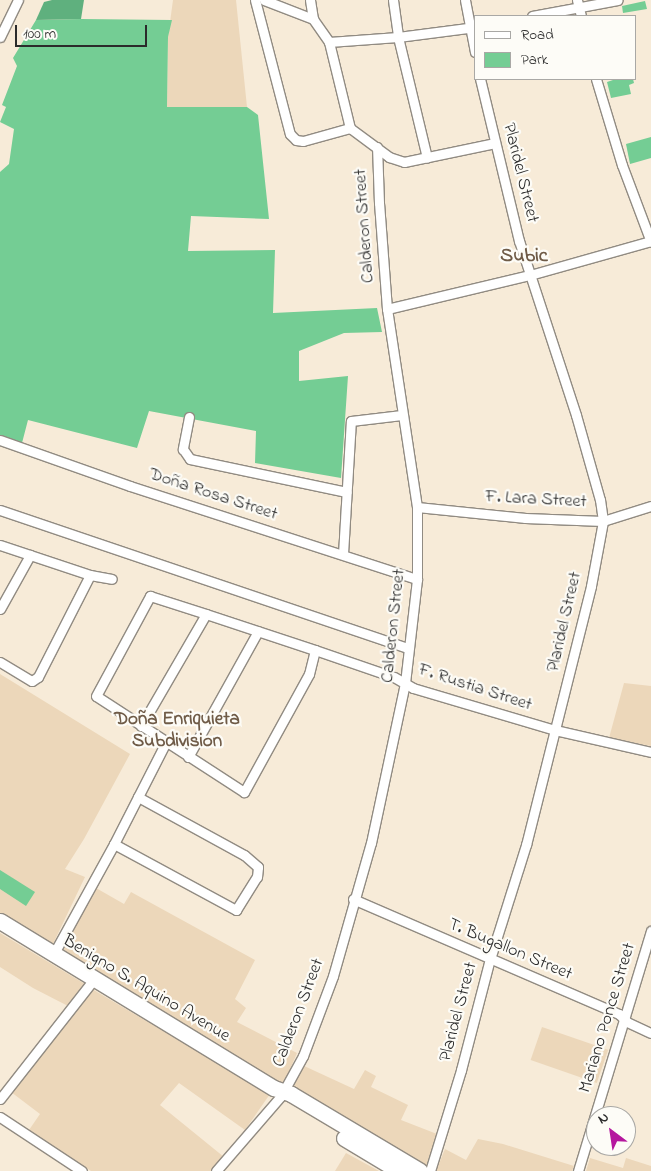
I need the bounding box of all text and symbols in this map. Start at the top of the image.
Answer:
scale bar [18,15,150,47]
legend [473,15,636,80]
text: 100 m [23,23,56,45]
text: Road [521,24,554,46]
text: Park [521,49,548,71]
street label: Plaridel Street [497,121,543,225]
street label: Calderon Street [350,168,380,284]
district label: Subic [500,244,548,268]
street label: Doña Rosa Street [146,464,280,526]
street label: F. Lara Street [485,487,587,513]
street label: Calderon Street [377,568,411,684]
street label: Plaridel Street [543,570,587,674]
street label: F. Rustia Street [416,659,534,717]
district label: Doña Enriquieta Subdivision [114,709,240,753]
street label: T. Bugallon Street [445,914,575,986]
street label: Benigno S. Aquino Avenue [58,930,234,1048]
street label: Mariano Ponce Street [575,941,641,1095]
street label: Calderon Street [268,956,330,1070]
street label: Plaridel Street [435,960,483,1064]
north arrow [586,1106,636,1156]
text: N [594,1107,613,1130]

